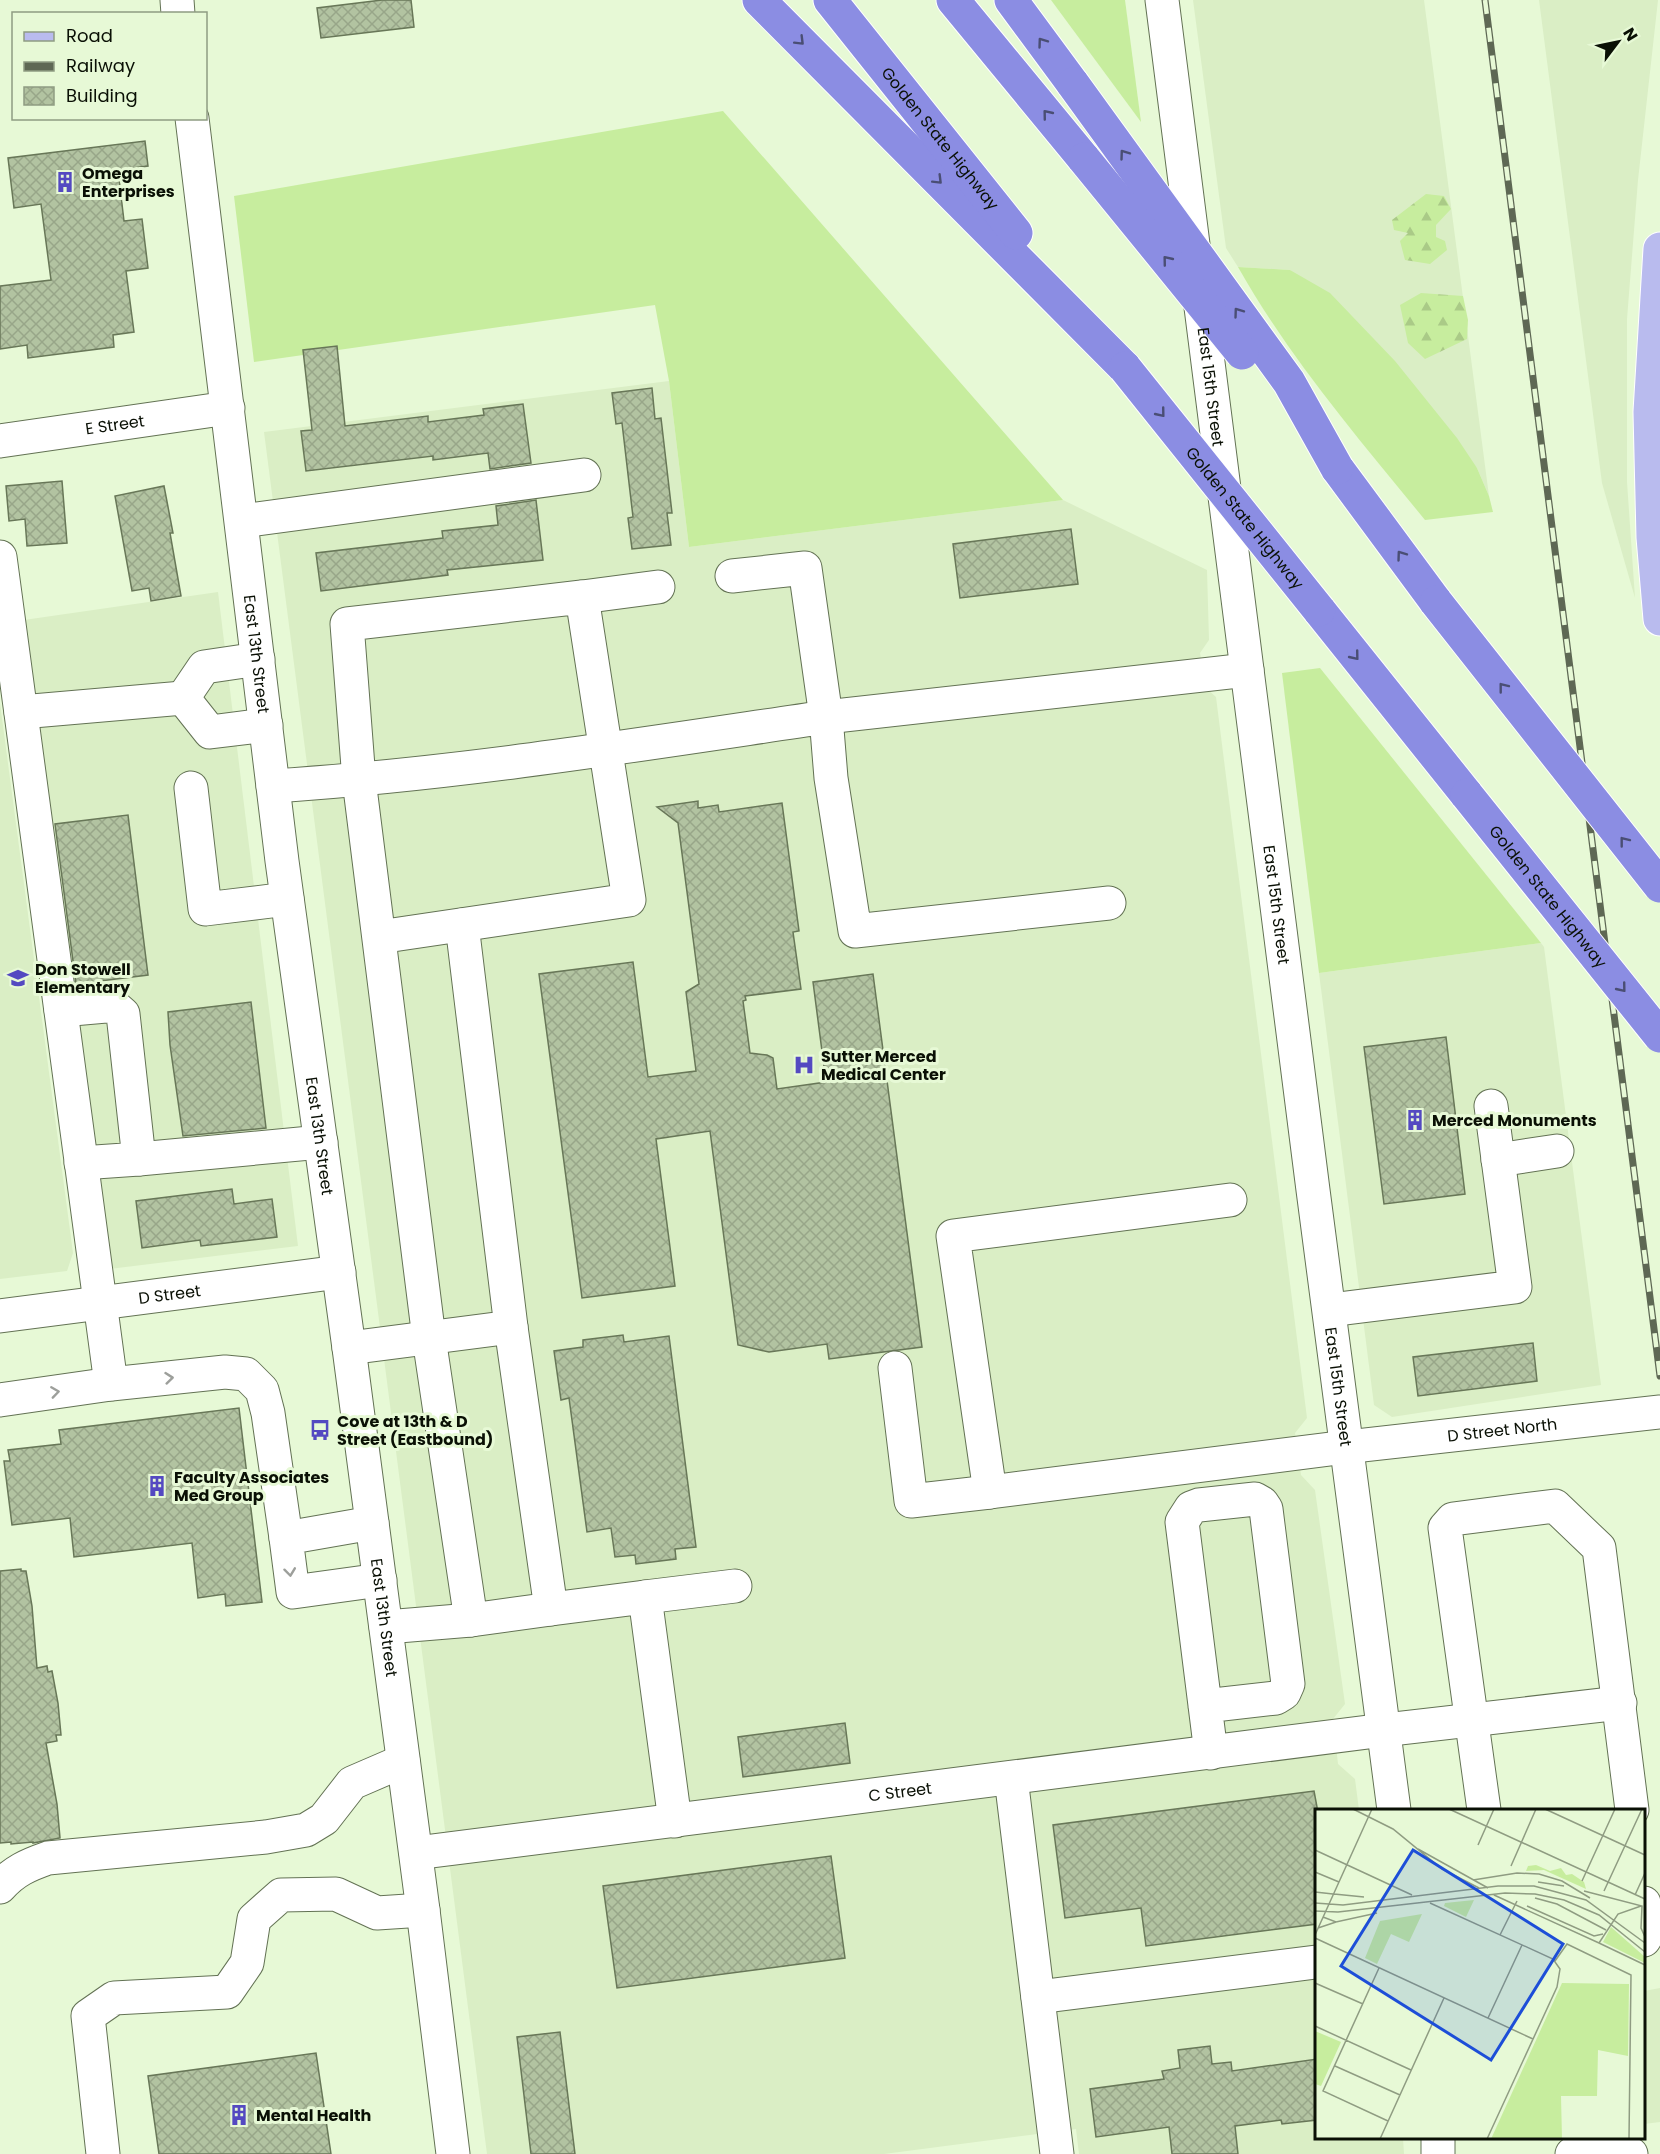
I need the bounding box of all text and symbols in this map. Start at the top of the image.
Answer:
legend [12,12,207,120]
north arrow [1588,12,1648,72]
text: Road [66,23,113,48]
text: N [1617,23,1643,46]
one-way arrow [793,34,804,45]
one-way arrow [1038,38,1049,49]
text: Railway [66,53,135,78]
street label: Golden State Highway [876,62,1004,215]
text: Building [66,83,138,108]
one-way arrow [1043,110,1054,121]
one-way arrow [1120,150,1131,161]
place label: Omega Enterprises [82,162,175,203]
building icon: Omega Enterprises [53,170,77,194]
one-way arrow [930,172,941,183]
one-way arrow [1163,256,1174,267]
one-way arrow [1235,308,1246,319]
street label: East 15th Street [1192,326,1230,448]
one-way arrow [1154,407,1165,418]
street label: E Street [84,409,146,441]
street label: Golden State Highway [1180,442,1309,594]
one-way arrow [1397,550,1408,561]
street label: East 13th Street [238,594,275,715]
one-way arrow [1348,649,1359,660]
one-way arrow [1500,683,1511,694]
street label: Golden State Highway [1484,820,1612,973]
one-way arrow [1620,836,1631,847]
street label: East 15th Street [1257,844,1295,966]
place label: Don Stowell Elementary [35,958,131,999]
school or university icon: Don Stowell Elementary [6,966,30,990]
one-way arrow [1614,981,1625,992]
place label: Sutter Merced Medical Center [821,1045,946,1086]
hospital icon: Sutter Merced Medical Center [792,1053,816,1077]
street label: East 13th Street [300,1075,339,1197]
building icon: Merced Monuments [1403,1108,1427,1132]
place label: Merced Monuments [1432,1109,1597,1132]
street label: D Street [137,1279,202,1310]
street label: East 15th Street [1319,1326,1357,1448]
one-way arrow [164,1372,173,1385]
one-way arrow [51,1387,60,1399]
place label: Cove at 13th & D Street (Eastbound) [337,1410,493,1451]
street label: D Street North [1446,1413,1558,1448]
bus stop icon: Cove at 13th & D Street (Eastbound) [308,1418,332,1442]
place label: Faculty Associates Med Group [174,1466,329,1507]
building icon: Faculty Associates Med Group [145,1474,169,1498]
street label: East 13th Street [365,1557,403,1679]
one-way arrow [284,1567,296,1577]
street label: C Street [867,1777,933,1807]
inset map [1315,1809,1645,2139]
building icon: Mental Health [227,2103,251,2127]
place label: Mental Health [256,2104,371,2127]

